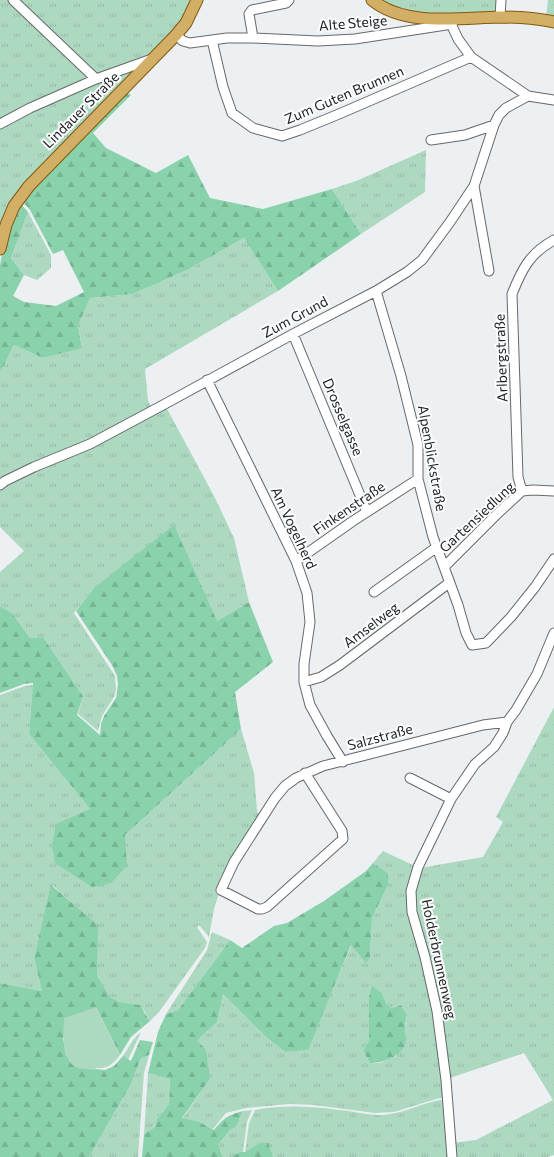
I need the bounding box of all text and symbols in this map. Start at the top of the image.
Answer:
street label: Alte Steige [318,11,388,34]
street label: Zum Guten Brunnen [282,62,406,127]
street label: Lindauer Straße [39,68,122,151]
street label: Zum Grund [259,292,331,341]
street label: Arlbergstraße [490,314,511,402]
street label: Drosselgasse [320,376,367,458]
street label: Alpenblickstraße [415,403,450,512]
street label: Finkenstraße [310,477,388,538]
street label: Gartensiedlung [436,477,518,556]
street label: Am Vogelherd [268,484,321,572]
street label: Amselweg [340,598,402,651]
street label: Salzstraße [345,720,414,753]
street label: Holderbrunnenweg [418,897,461,1021]

